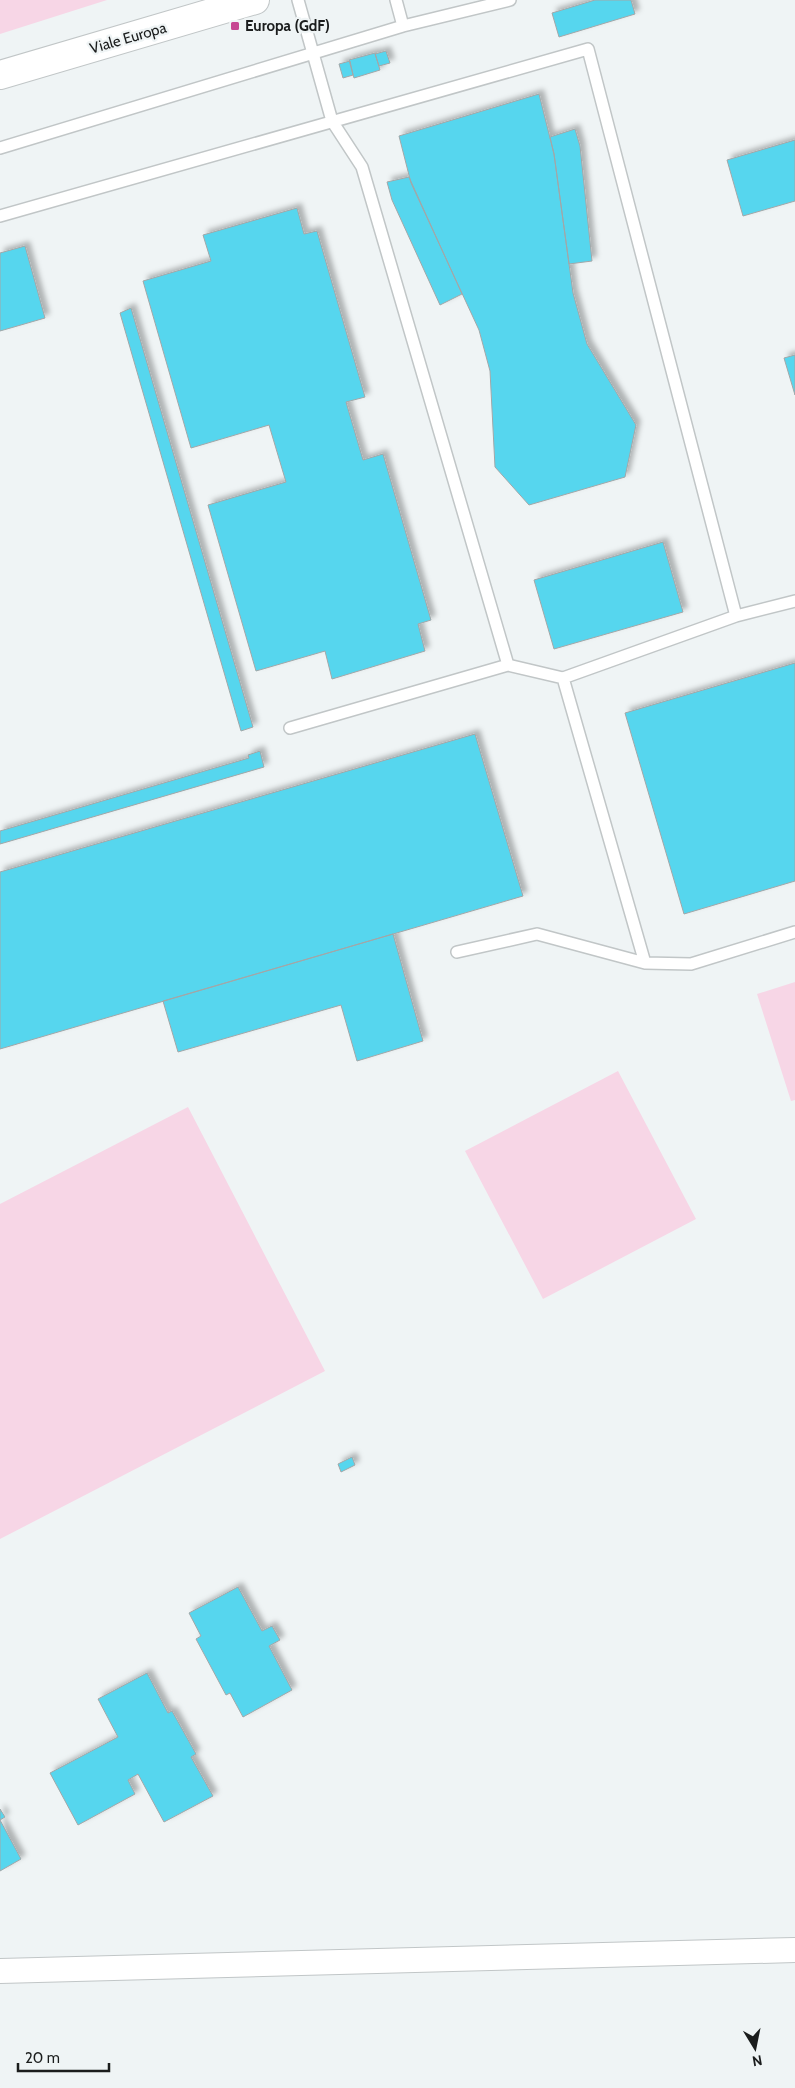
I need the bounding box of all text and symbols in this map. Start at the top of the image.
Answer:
place label: Europa (GdF) [245,17,330,35]
street label: Viale Europa [88,18,169,58]
marker: Europa (GdF) [229,20,241,32]
north arrow [730,2023,780,2073]
scale bar [18,2040,109,2072]
text: 20 m [25,2049,60,2067]
text: N [751,2051,764,2071]

